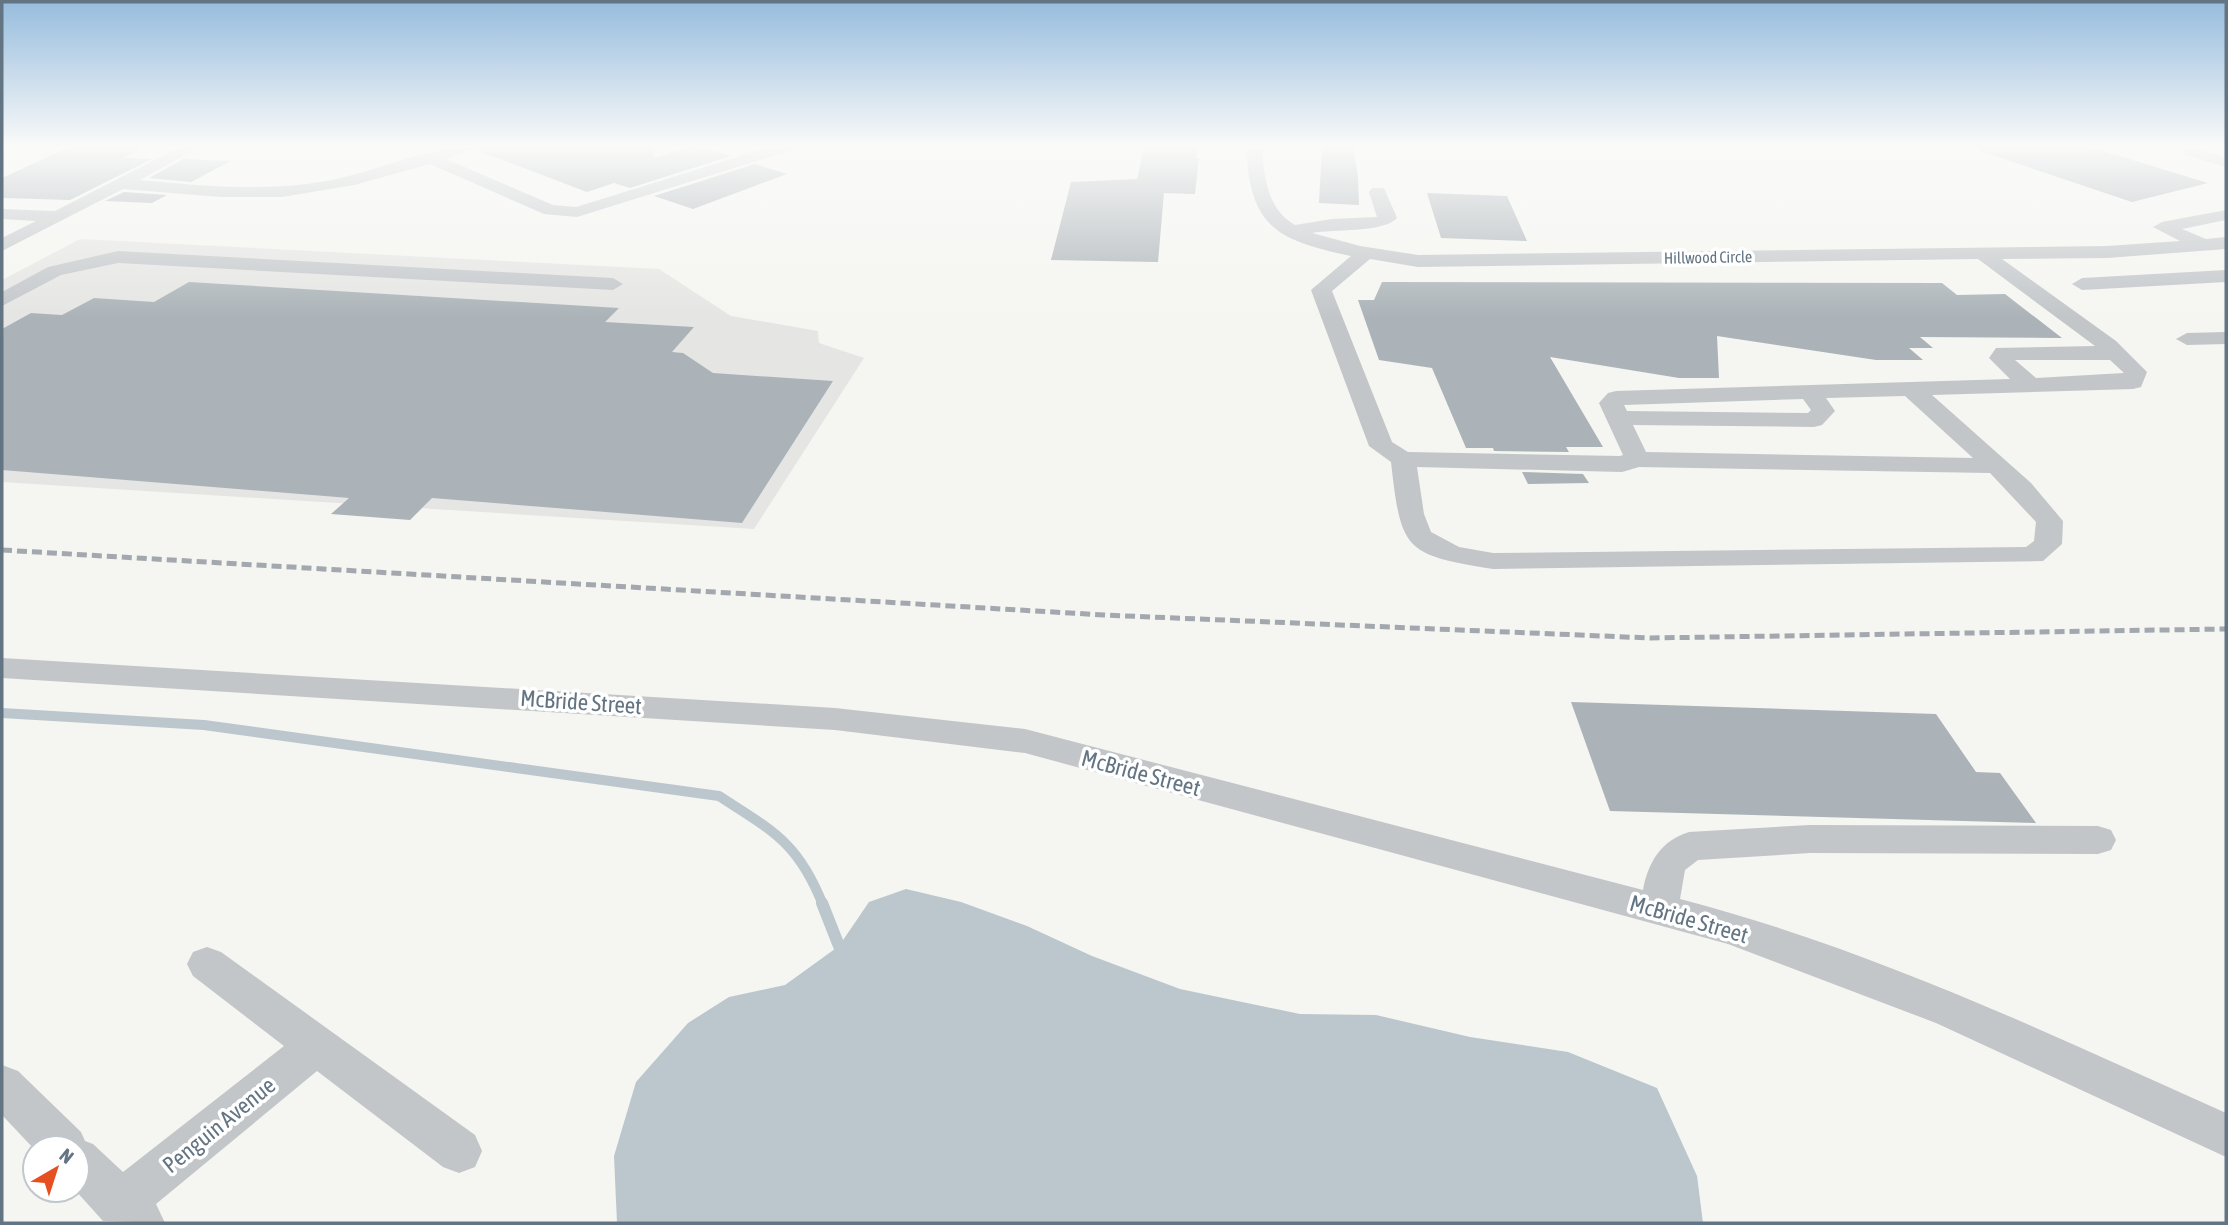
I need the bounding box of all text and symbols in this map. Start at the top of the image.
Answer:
street label: Hillwood Circle [1664,247,1752,267]
street label: McBride Street [519,685,643,719]
street label: McBride Street [1079,745,1203,801]
street label: McBride Street [1627,890,1751,948]
street label: Penguin Avenue [158,1072,280,1178]
north arrow [21,1134,91,1204]
text: N [55,1144,78,1168]

